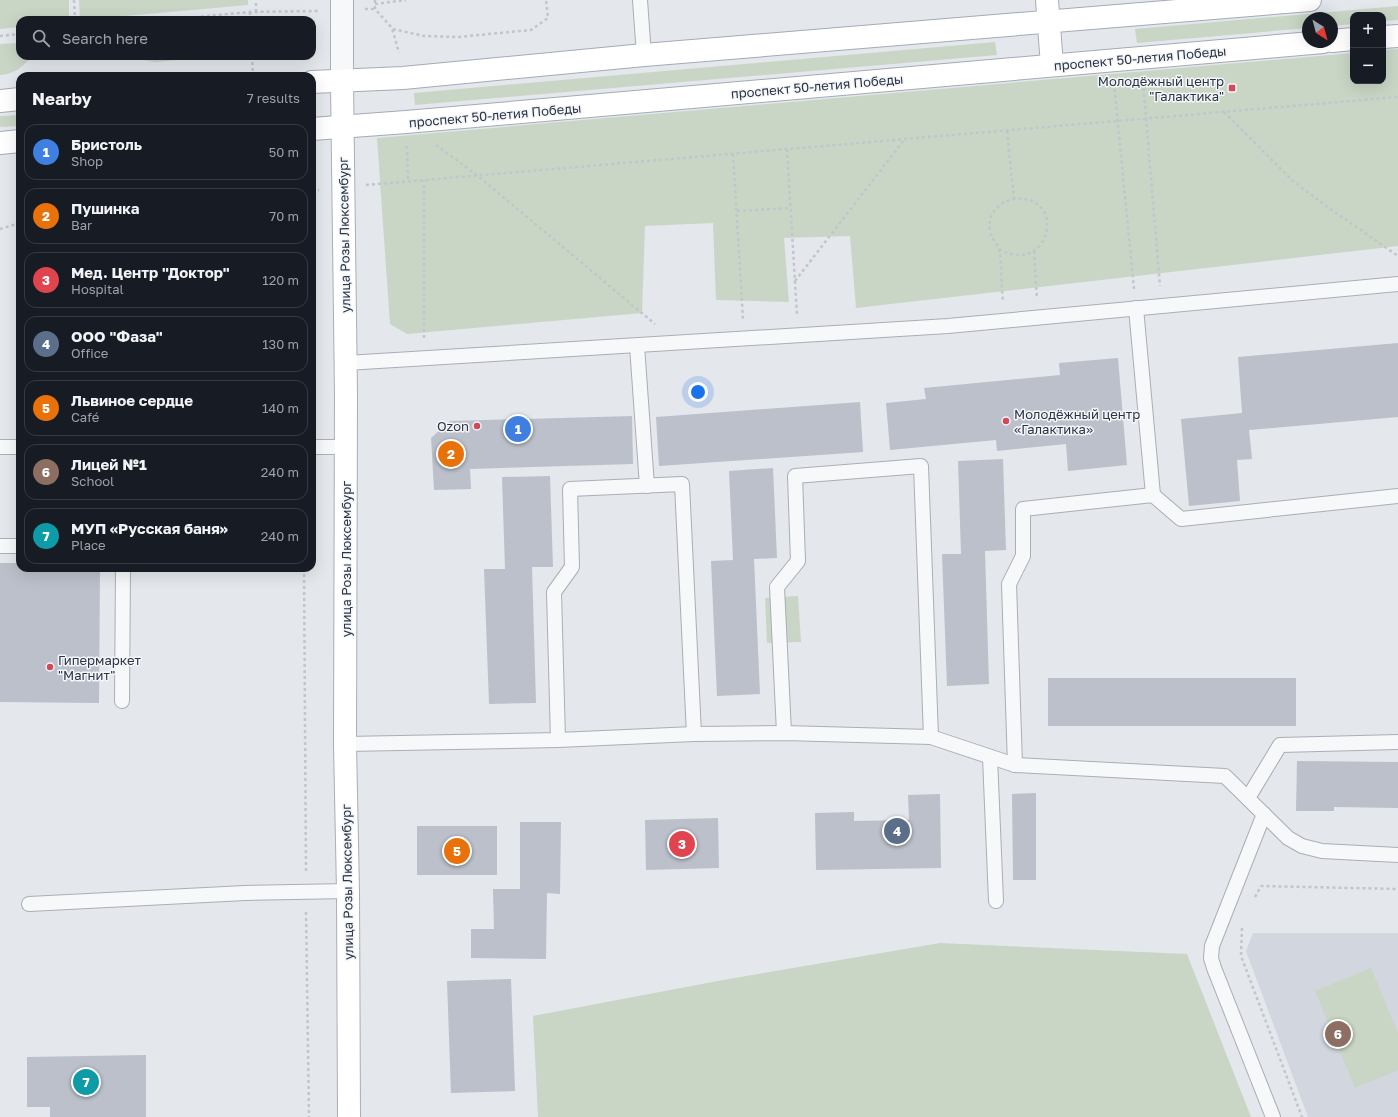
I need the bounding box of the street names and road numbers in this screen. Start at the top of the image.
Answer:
street label: проспект 50-летия Победы [1053,42,1227,74]
street label: проспект 50-летия Победы [730,70,904,102]
street label: проспект 50-летия Победы [408,99,582,131]
street label: улица Розы Люксембург [335,157,353,313]
street label: улица Розы Люксембург [338,481,354,637]
street label: улица Розы Люксембург [338,804,356,960]

